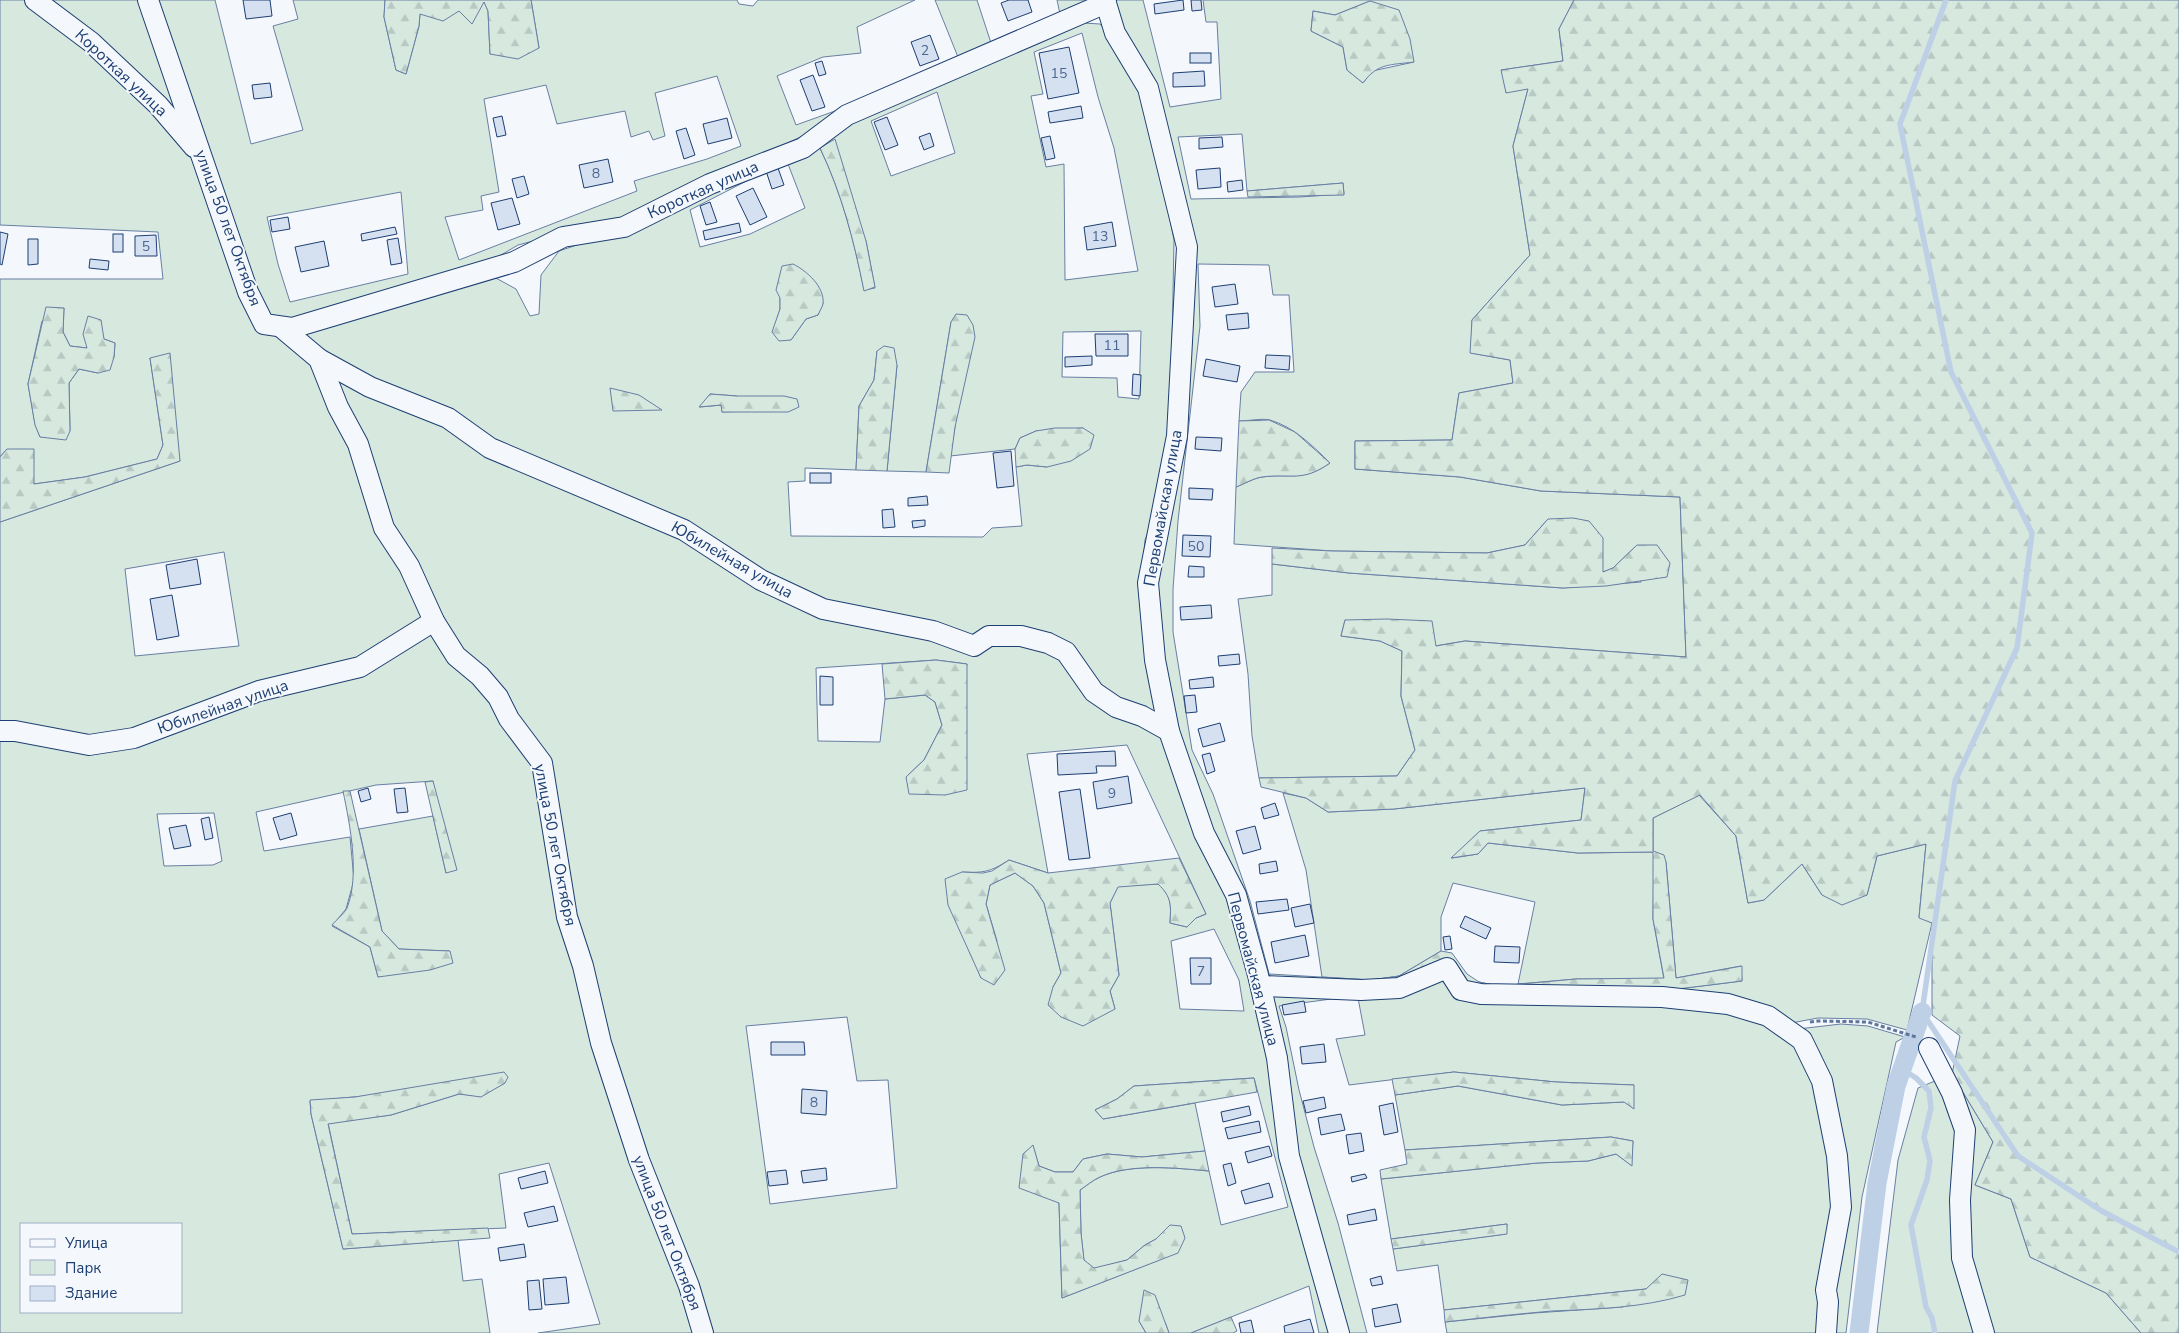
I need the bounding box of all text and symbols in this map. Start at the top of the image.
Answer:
street label: Короткая улица [70,24,172,122]
house number: 2 [921,41,929,60]
house number: 15 [1051,64,1067,83]
street label: улица 50 лет Октября [189,147,267,309]
street label: Короткая улица [644,156,762,224]
house number: 8 [592,164,600,183]
house number: 13 [1092,227,1108,246]
house number: 5 [142,237,150,256]
house number: 11 [1104,336,1120,355]
street label: Первомайская улица [1138,428,1188,588]
street label: Юбилейная улица [667,516,797,604]
house number: 50 [1188,537,1204,556]
street label: Юбилейная улица [155,674,291,740]
street label: улица 50 лет Октября [528,762,582,928]
house number: 9 [1108,784,1116,803]
street label: Первомайская улица [1222,890,1284,1048]
house number: 7 [1197,962,1205,981]
house number: 8 [810,1093,818,1112]
street label: улица 50 лет Октября [627,1152,707,1314]
legend [20,1223,182,1313]
text: Улица [64,1233,108,1253]
text: Парк [65,1258,101,1278]
text: Здание [65,1283,117,1303]

